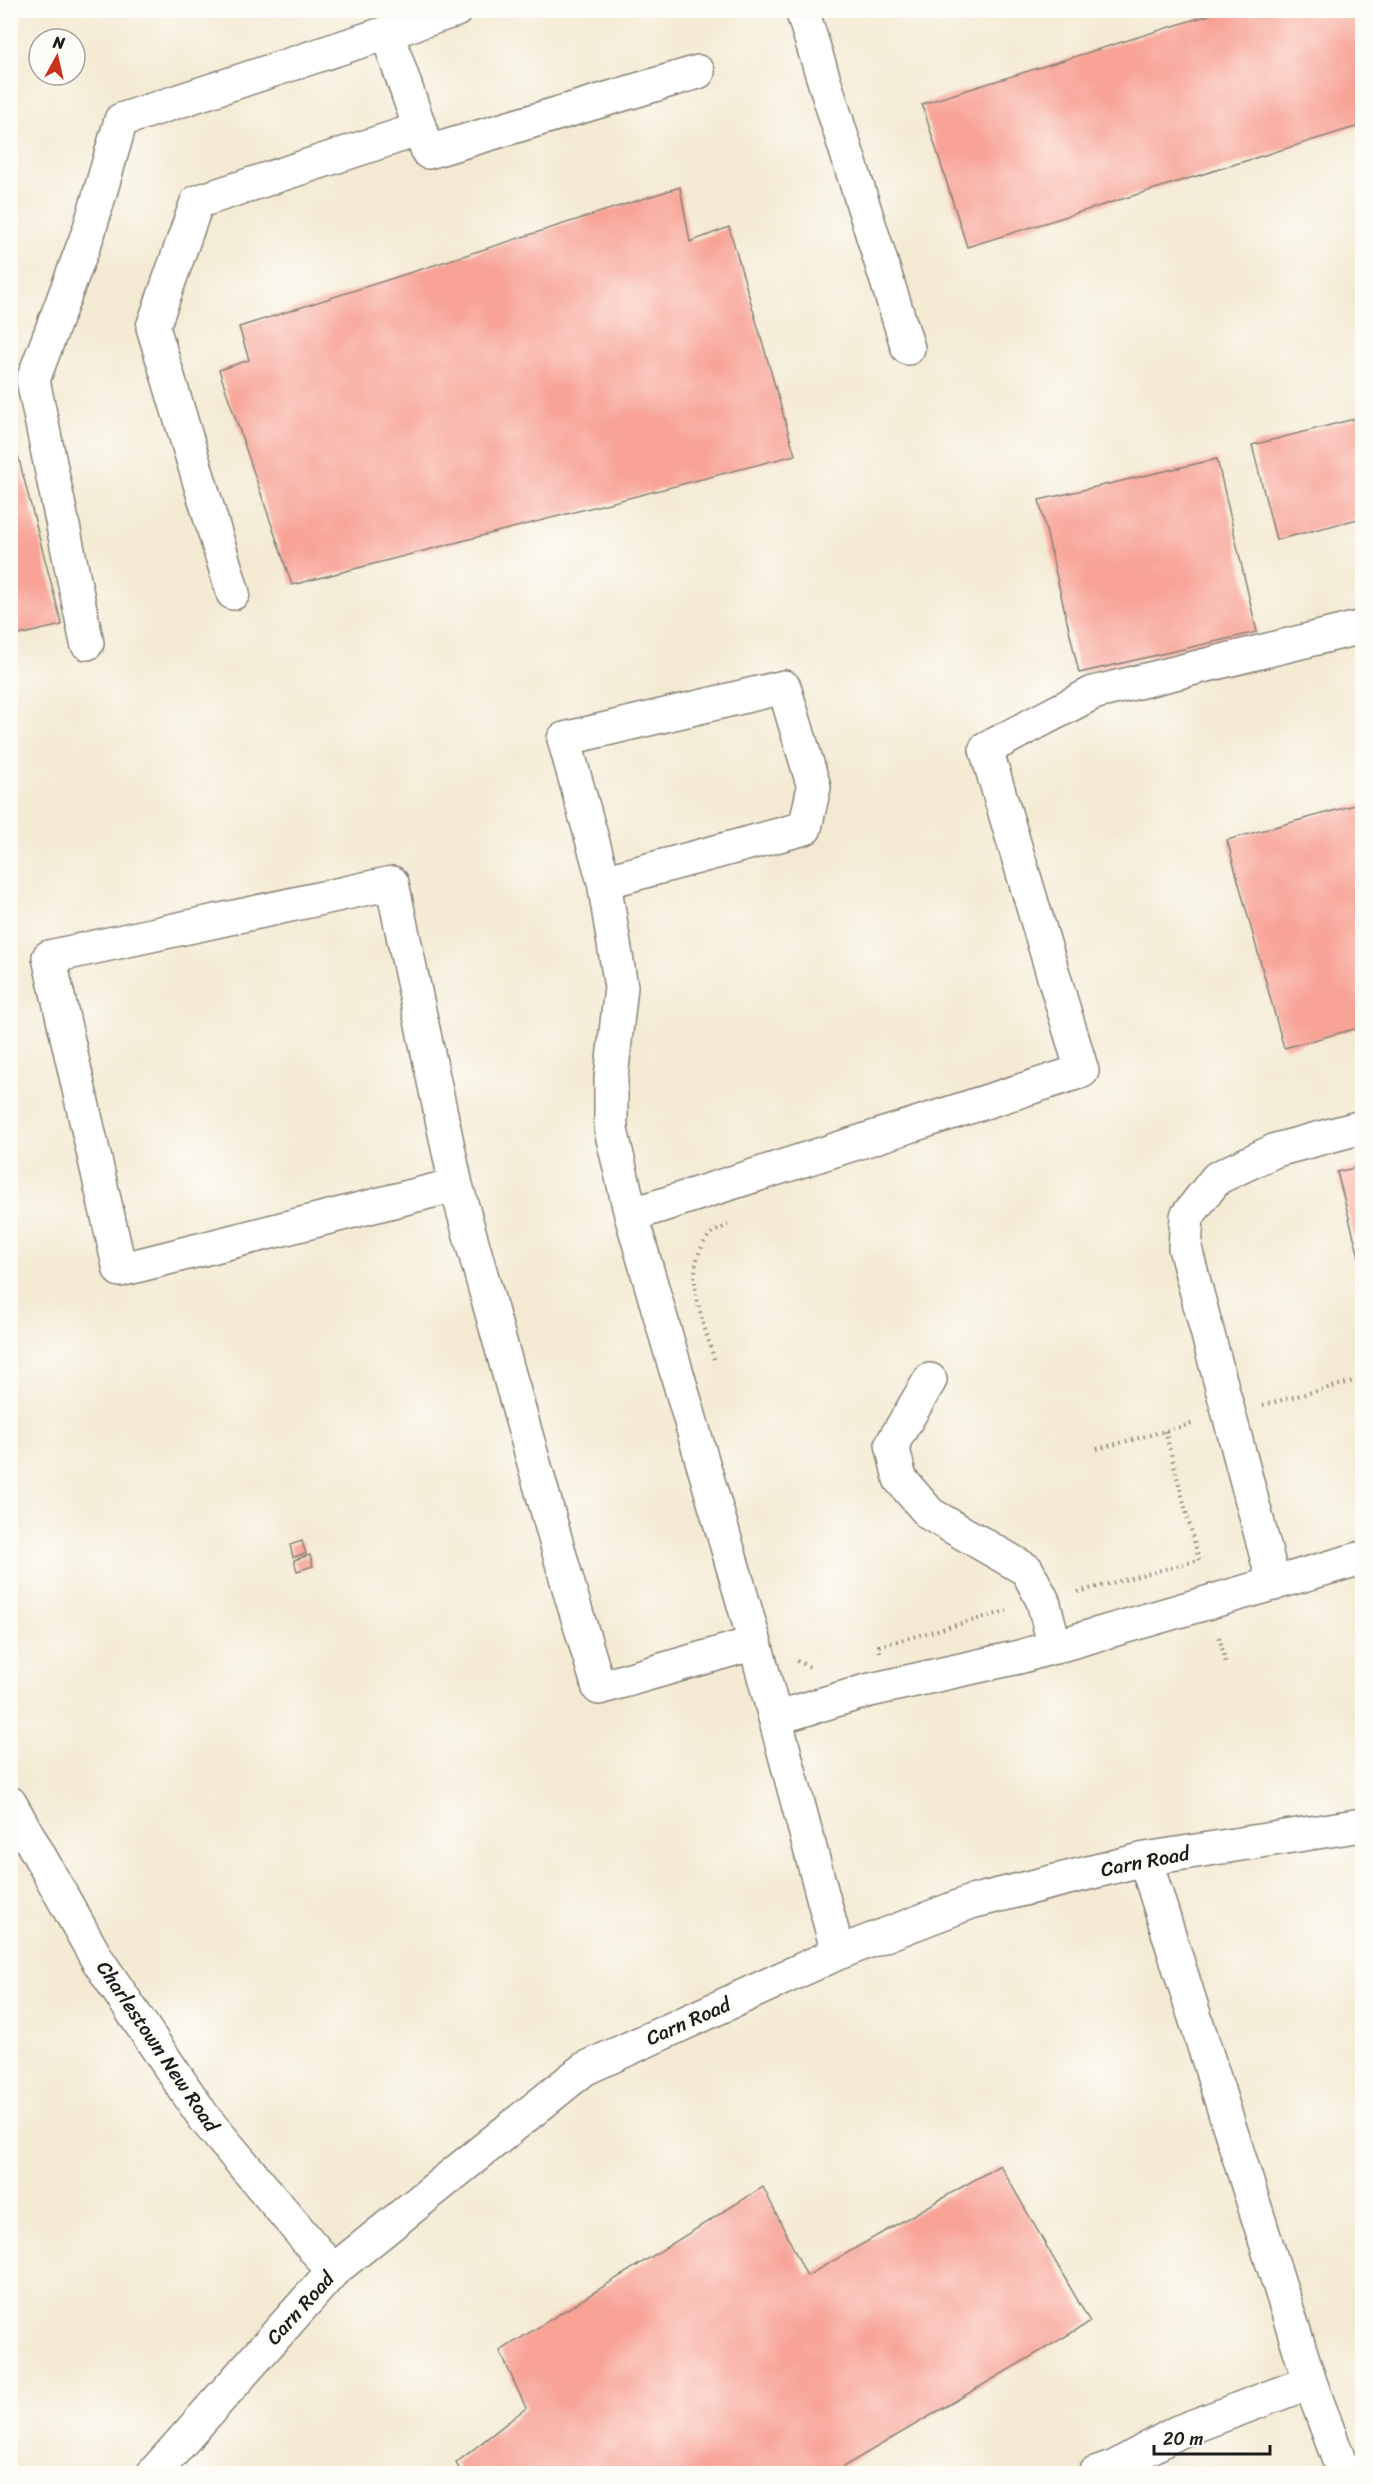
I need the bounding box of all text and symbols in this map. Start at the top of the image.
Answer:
north arrow [27,27,87,87]
text: N [51,27,67,58]
street label: Carn Road [1098,1835,1194,1887]
street label: Charlestown New Road [87,1953,229,2141]
street label: Carn Road [640,1987,738,2056]
street label: Carn Road [257,2262,344,2353]
scale bar [1154,2418,1270,2456]
text: 20 m [1163,2423,1203,2455]

